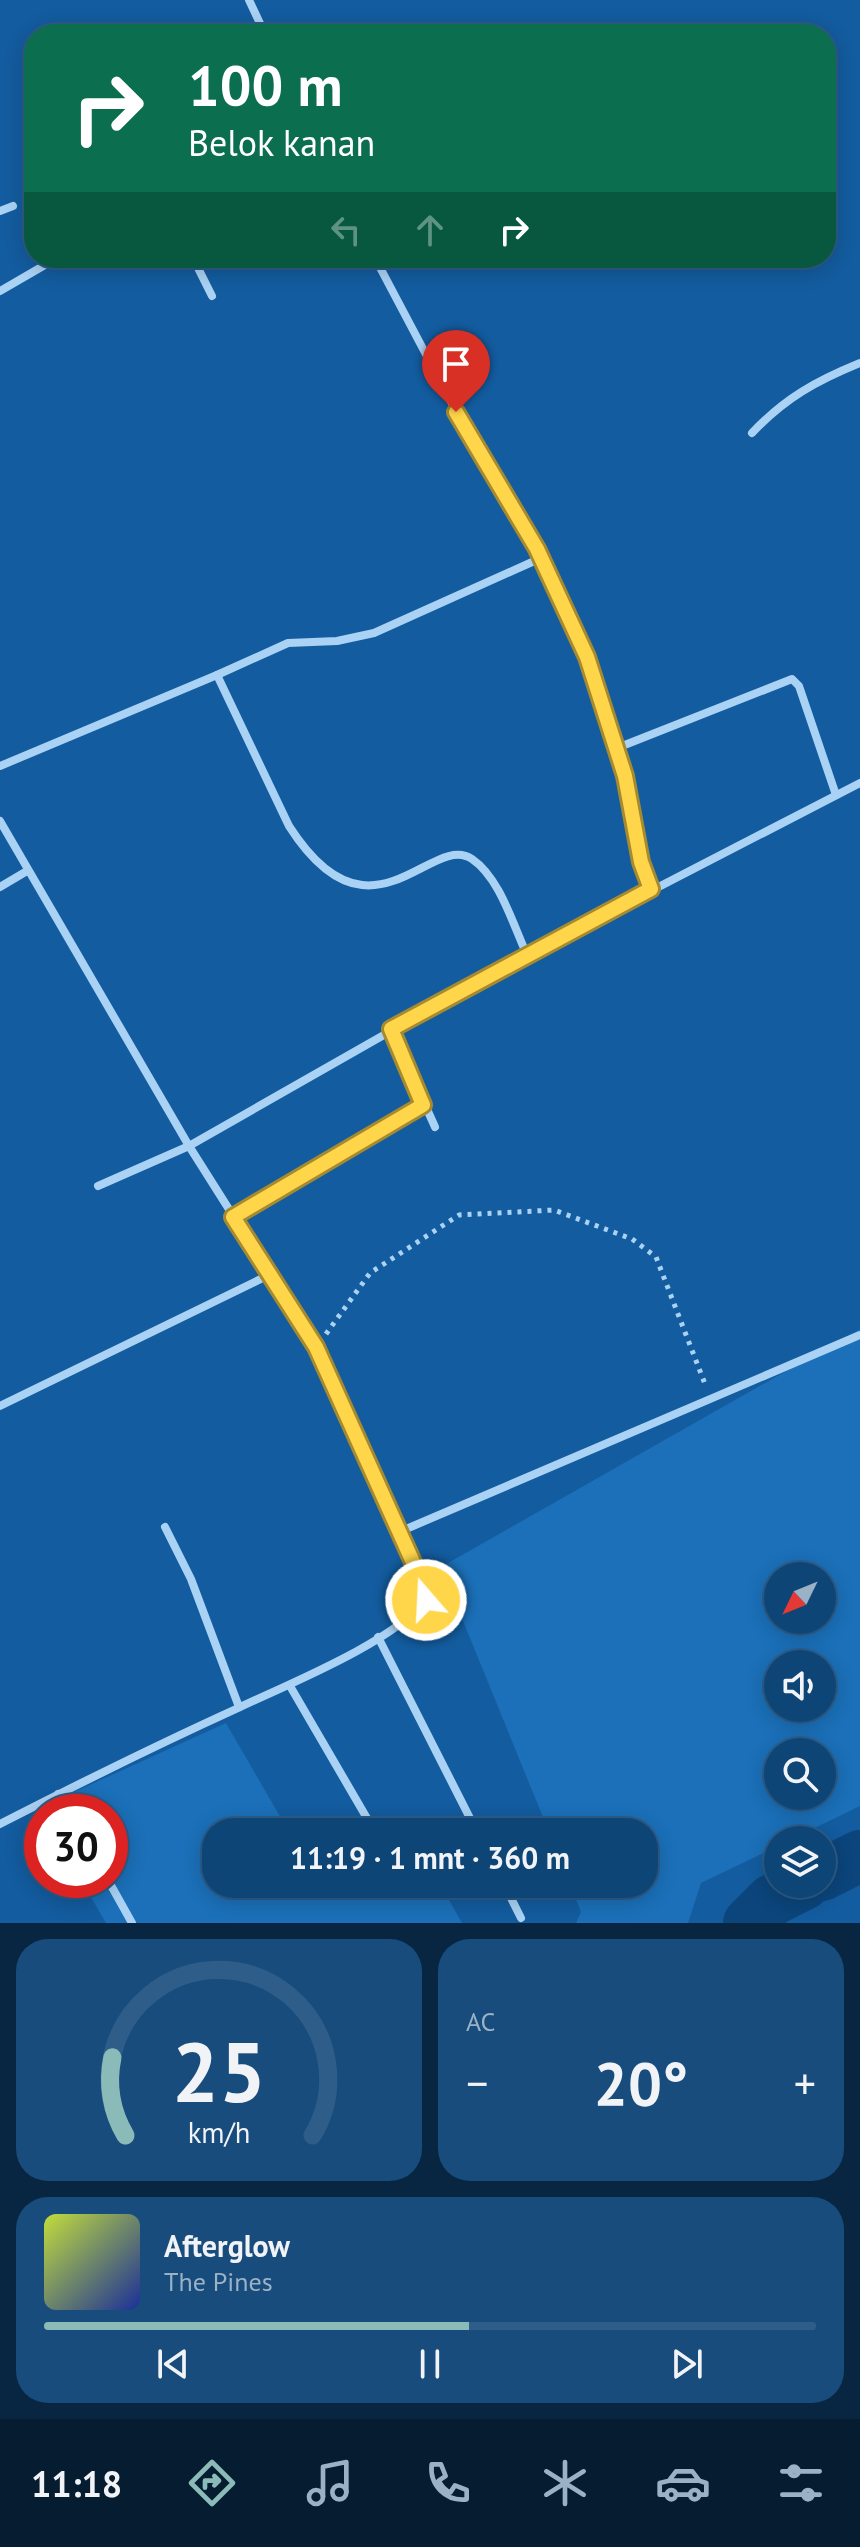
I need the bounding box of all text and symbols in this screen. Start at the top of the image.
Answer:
text: 100 m [188,49,343,121]
icon: right [56,56,160,160]
text: Belok kanan [188,119,375,166]
icon: left [324,208,368,252]
icon: ahead [408,208,452,252]
icon: right [492,208,536,252]
pin [422,330,490,412]
icon: arrive [434,342,478,386]
position arrow [384,1558,468,1642]
north arrow [764,1562,836,1634]
map controls [764,1562,836,1898]
button: sound [764,1650,836,1722]
button: search [764,1738,836,1810]
speed limit sign: 30 [24,1794,128,1898]
button: layers [764,1826,836,1898]
text: 11:19 · 1 mnt · 360 m [290,1838,570,1877]
text: AC [466,2005,495,2038]
text: 25 [172,2017,266,2125]
text: 20° [594,2044,688,2122]
text: − [466,2054,488,2111]
text: + [794,2054,816,2111]
text: km/h [188,2114,250,2151]
text: Afterglow [164,2226,290,2265]
text: The Pines [164,2265,273,2298]
icon: previous [151,2342,195,2386]
icon: pause [408,2342,452,2386]
icon: next [665,2342,709,2386]
icon: directions [184,2455,240,2511]
icon: music [302,2455,358,2511]
icon: phone [420,2455,476,2511]
icon: climate [537,2455,593,2511]
icon: car [655,2455,711,2511]
icon: filters [773,2455,829,2511]
text: 11:18 [31,2460,122,2507]

